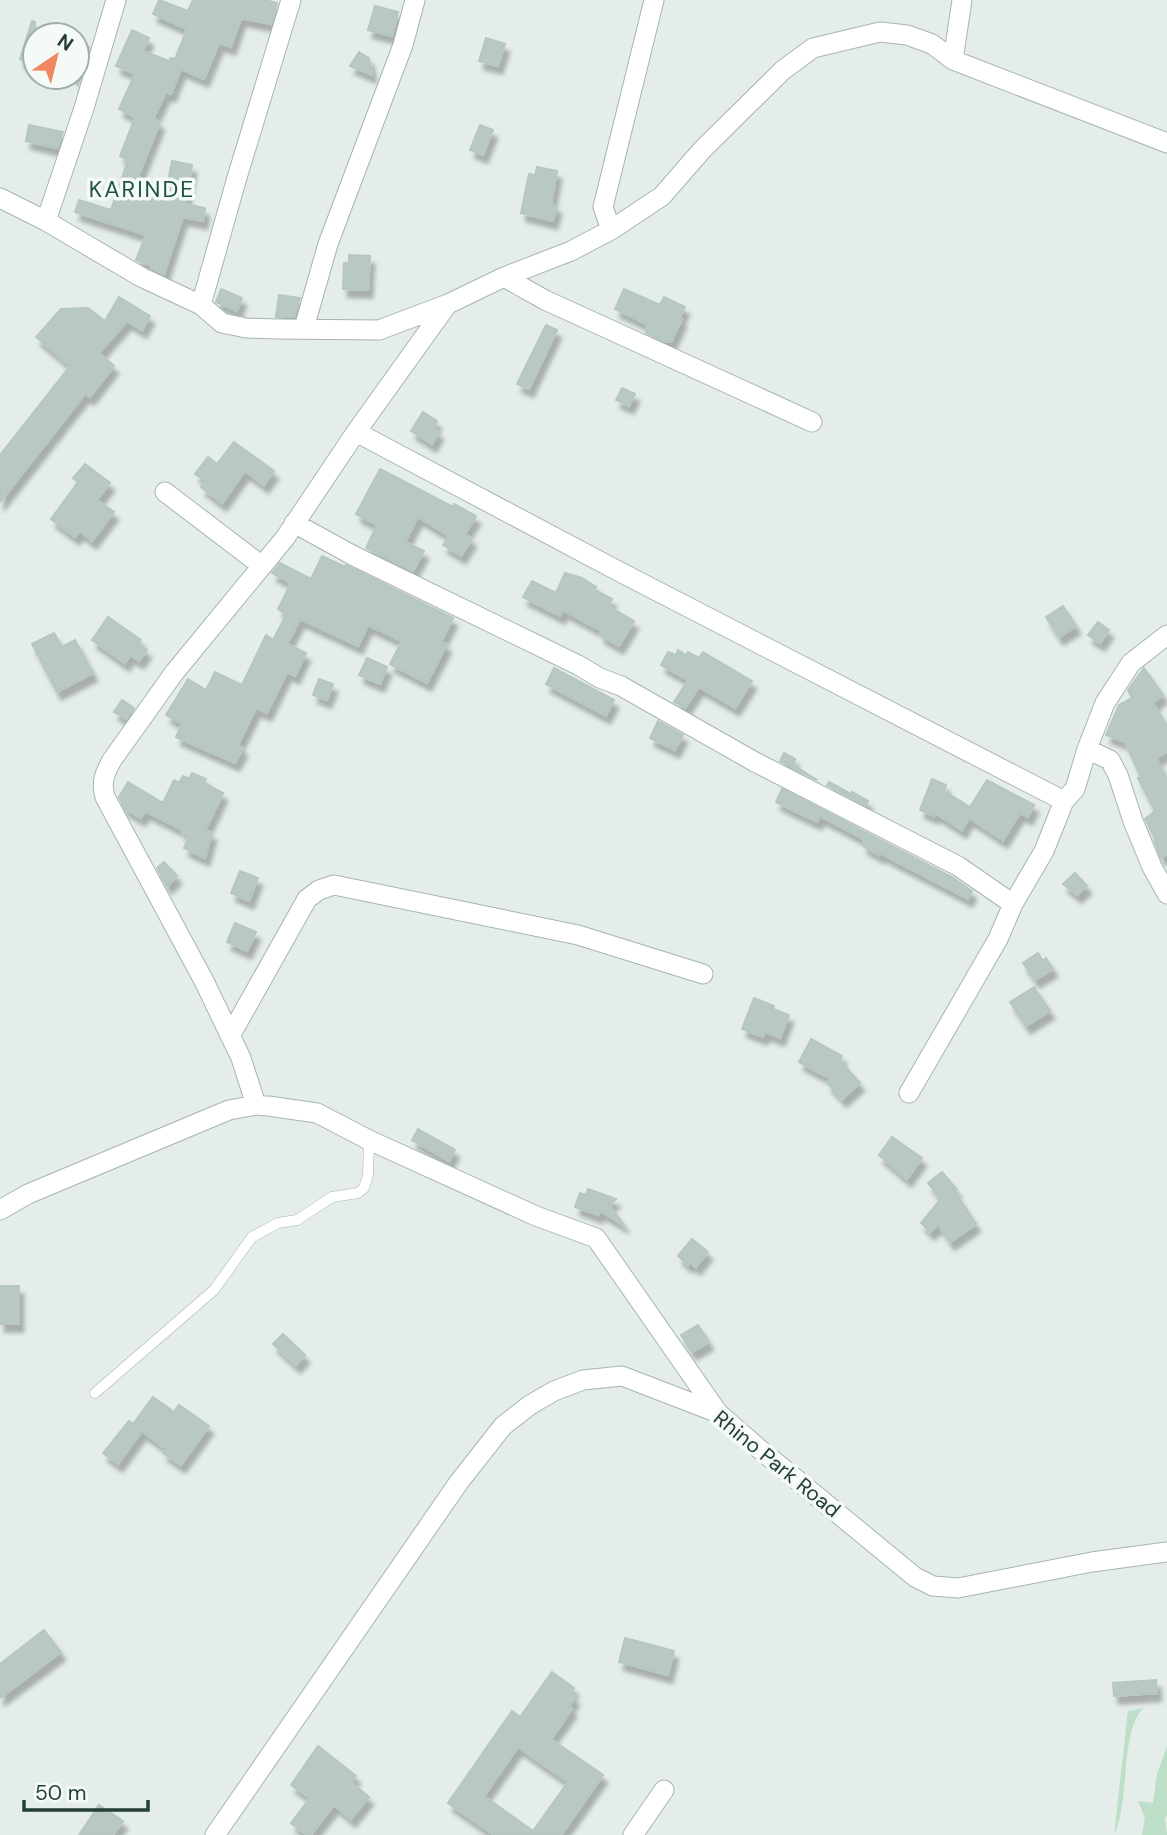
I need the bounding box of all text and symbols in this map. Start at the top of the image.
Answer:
north arrow [21,21,91,91]
text: N [53,28,78,57]
district label: KARINDE [89,174,195,204]
street label: Rhino Park Road [708,1404,846,1524]
scale bar [24,1769,149,1813]
text: 50 m [35,1779,86,1807]

